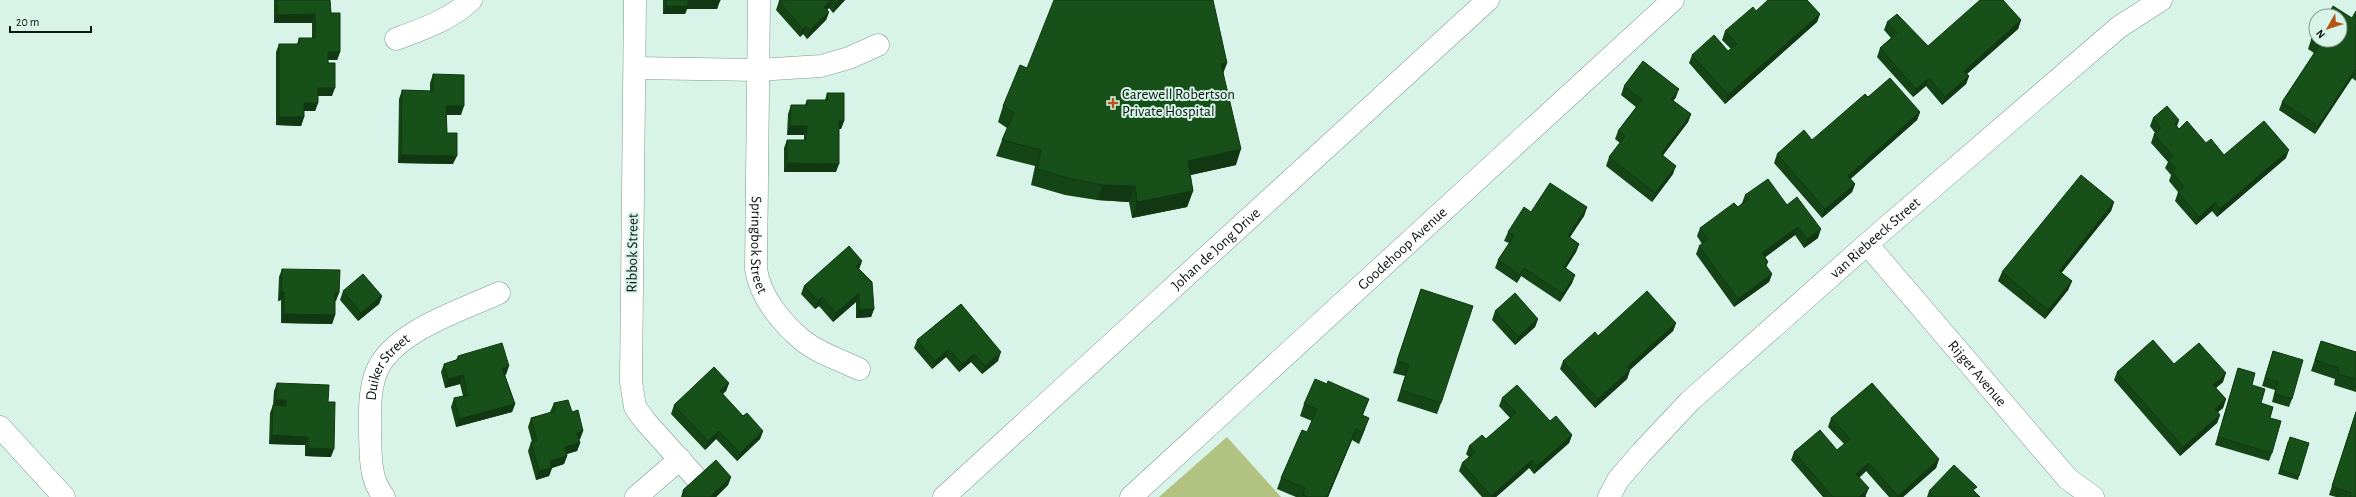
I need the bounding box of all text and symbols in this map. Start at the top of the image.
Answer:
scale bar [10,8,91,34]
north arrow [2308,8,2348,48]
text: 20 m [16,16,39,28]
text: N [2314,28,2327,40]
place label: Carewell Robertson Private Hospital [1122,87,1235,119]
marker: Carewell Robertson Private Hospital [1107,97,1119,109]
street label: van Riebeeck Street [1827,195,1923,281]
street label: Springbok Street [748,196,770,296]
street label: Goodehoop Avenue [1355,204,1450,293]
street label: Johan de Jong Drive [1169,205,1263,293]
street label: Ribbok Street [624,213,641,293]
street label: Duiker Street [363,331,413,401]
street label: Rijger Avenue [1945,338,2009,409]

